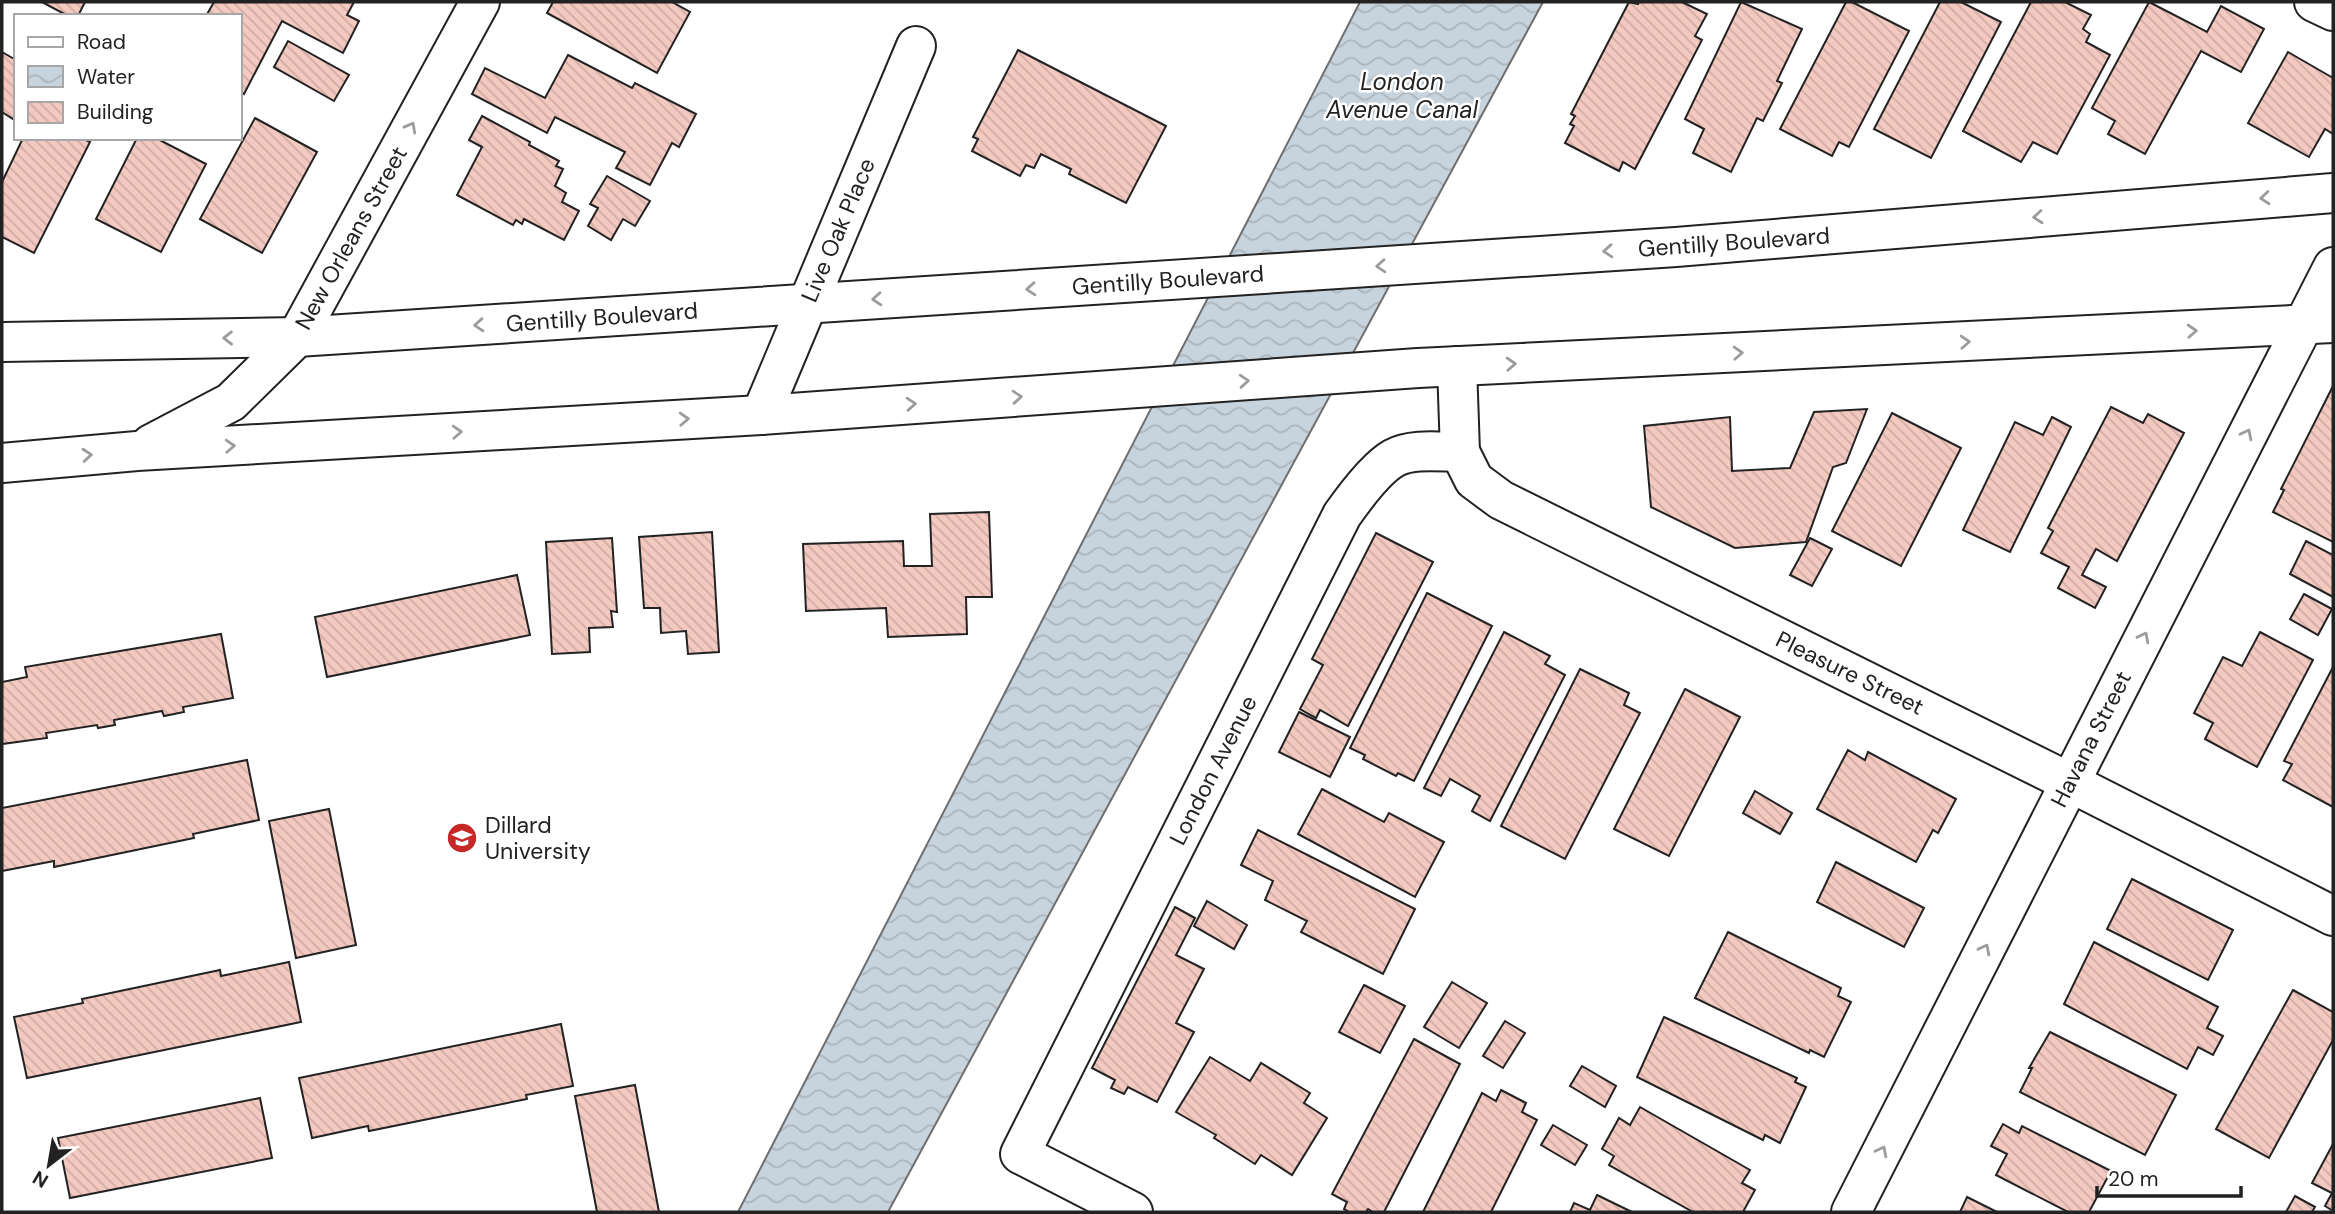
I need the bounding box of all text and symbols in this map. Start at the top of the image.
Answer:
legend [14,14,242,140]
text: Road [77,28,126,56]
text: Water [77,63,135,91]
water label: London Avenue Canal [1325,66,1479,125]
text: Building [77,98,154,126]
one-way arrow [403,122,417,134]
street label: New Orleans Street [288,141,414,335]
street label: Live Oak Place [794,153,882,307]
one-way arrow [2259,190,2270,205]
one-way arrow [2033,209,2044,224]
street label: Gentilly Boulevard [1637,220,1831,264]
one-way arrow [1602,243,1613,258]
street label: Gentilly Boulevard [1071,258,1265,302]
one-way arrow [1375,258,1386,273]
one-way arrow [1026,281,1037,296]
one-way arrow [871,291,882,306]
street label: Gentilly Boulevard [505,295,699,339]
one-way arrow [473,317,484,332]
one-way arrow [2187,324,2198,339]
one-way arrow [223,330,233,346]
one-way arrow [1960,334,1971,349]
one-way arrow [1733,345,1744,360]
one-way arrow [1505,356,1516,371]
one-way arrow [1238,374,1249,389]
one-way arrow [1011,390,1022,405]
one-way arrow [906,397,917,412]
one-way arrow [679,412,690,427]
one-way arrow [452,425,463,440]
one-way arrow [2239,429,2253,441]
one-way arrow [225,438,236,453]
one-way arrow [82,448,93,463]
street label: Pleasure Street [1771,624,1929,722]
one-way arrow [2135,632,2149,644]
street label: Havana Street [2044,666,2138,812]
street label: London Avenue [1162,690,1264,850]
place label: Dillard University [485,810,591,866]
school or university icon: Dillard University [445,821,479,855]
one-way arrow [1976,943,1990,956]
north arrow [14,1130,84,1200]
one-way arrow [1873,1146,1887,1158]
scale bar [2097,1154,2240,1198]
text: N [28,1165,53,1193]
text: 20 m [2108,1165,2159,1193]

